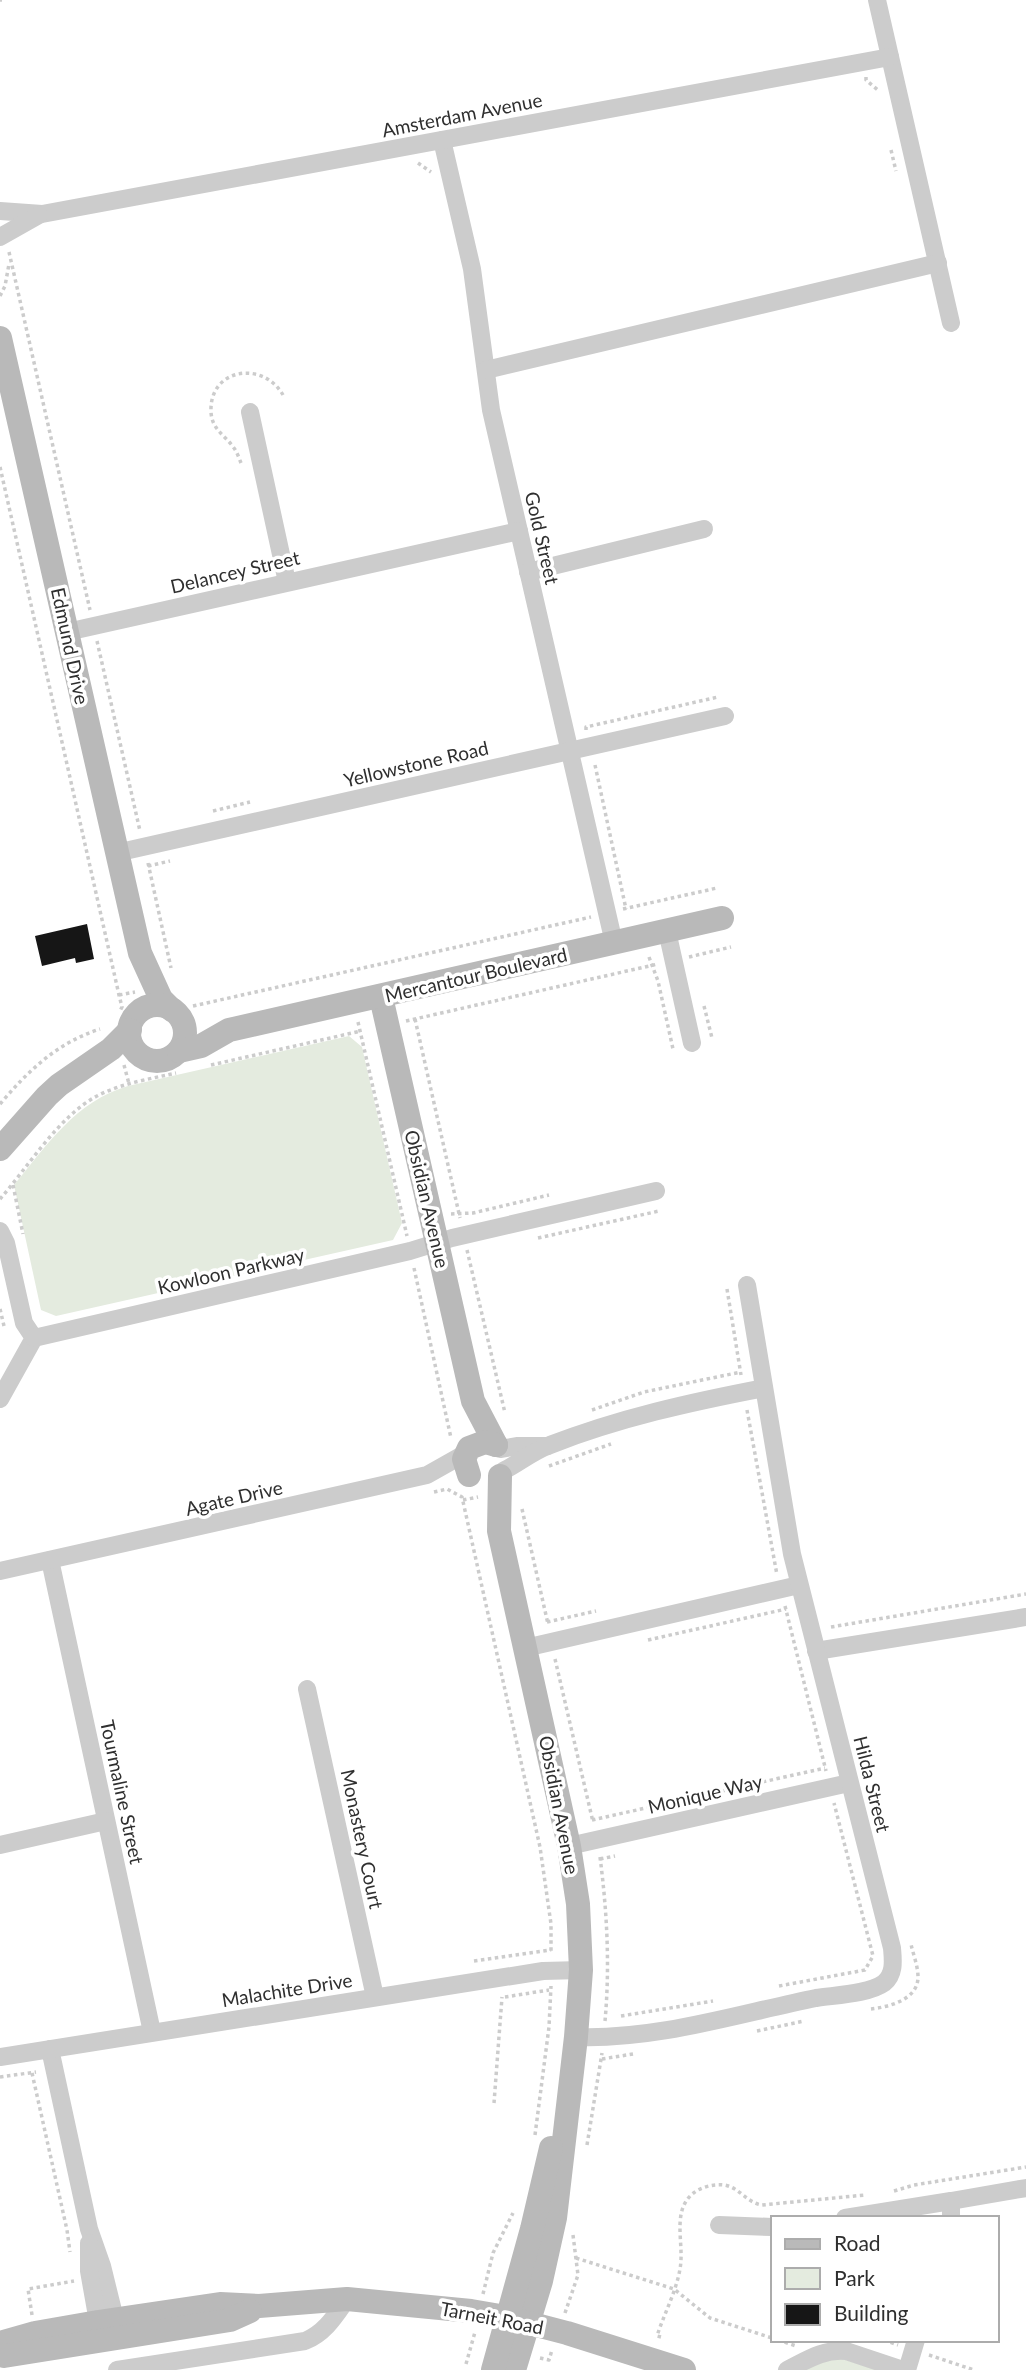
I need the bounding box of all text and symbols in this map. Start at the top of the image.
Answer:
street label: Amsterdam Avenue [380,88,544,141]
street label: Gold Street [521,489,564,587]
street label: Delancey Street [168,545,302,598]
street label: Edmund Drive [47,585,94,706]
street label: Yellowstone Road [341,736,490,791]
street label: Mercantour Boulevard [382,942,569,1007]
street label: Obsidian Avenue [400,1128,455,1270]
street label: Kowloon Parkway [155,1242,307,1299]
street label: Agate Drive [183,1475,285,1520]
street label: Tourmaline Street [96,1718,149,1866]
street label: Hilda Street [849,1733,896,1835]
street label: Obsidian Avenue [535,1734,584,1876]
street label: Monastery Court [336,1767,389,1911]
street label: Monique Way [645,1769,765,1818]
street label: Malachite Drive [220,1968,354,2011]
legend [771,2216,998,2342]
text: Road [834,2230,881,2255]
text: Park [834,2265,875,2290]
street label: Tarneit Road [439,2296,546,2339]
text: Building [834,2300,909,2325]

